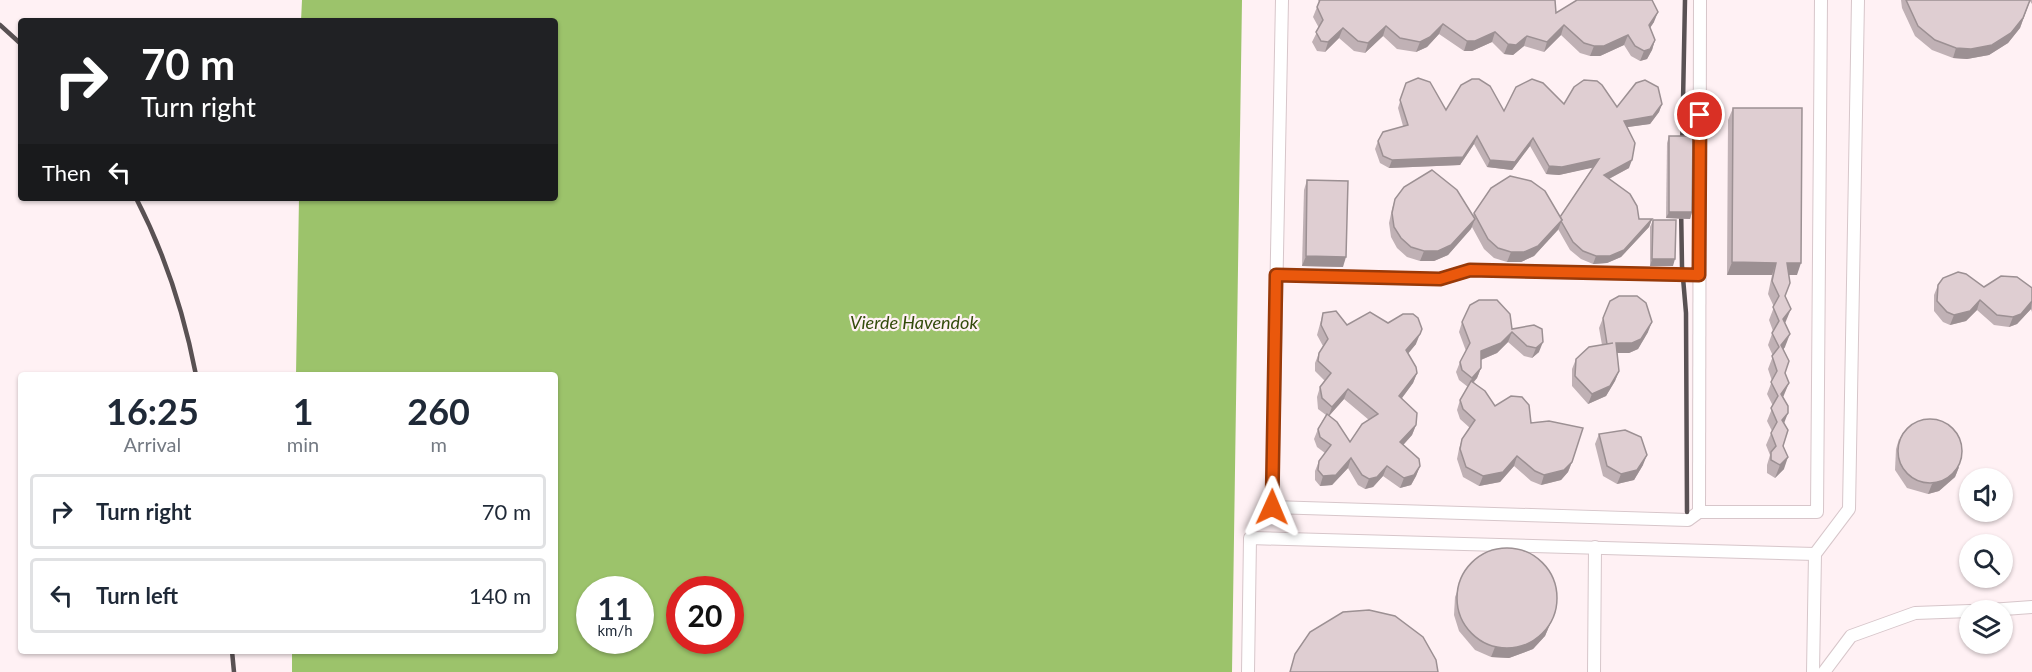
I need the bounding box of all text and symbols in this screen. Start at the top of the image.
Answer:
text: 70 m [141,39,235,89]
icon: right [42,42,120,120]
pin [1674,89,1725,140]
text: Turn right [141,90,256,123]
icon: arrive [1683,98,1716,131]
icon: left [103,156,136,189]
text: Then [42,159,91,186]
water label: Vierde Havendok [850,311,978,333]
text: 16:25 [106,389,199,433]
text: 1 [293,389,314,433]
text: 260 [407,389,470,433]
text: Arrival [124,432,181,456]
text: min [287,432,319,456]
text: m [430,432,447,456]
map controls [1959,468,2013,654]
button: sound [1959,468,2013,522]
position arrow [1240,475,1304,539]
icon: right [45,495,78,528]
text: Turn right [96,498,191,525]
text: 70 m [482,498,531,525]
button: search [1959,534,2013,588]
speed limit sign: 20 [666,576,744,654]
icon: left [45,579,78,612]
text: Turn left [96,582,178,609]
text: 140 m [469,582,531,609]
text: 11 [598,590,632,626]
button: layers [1959,600,2013,654]
text: km/h [597,621,633,639]

